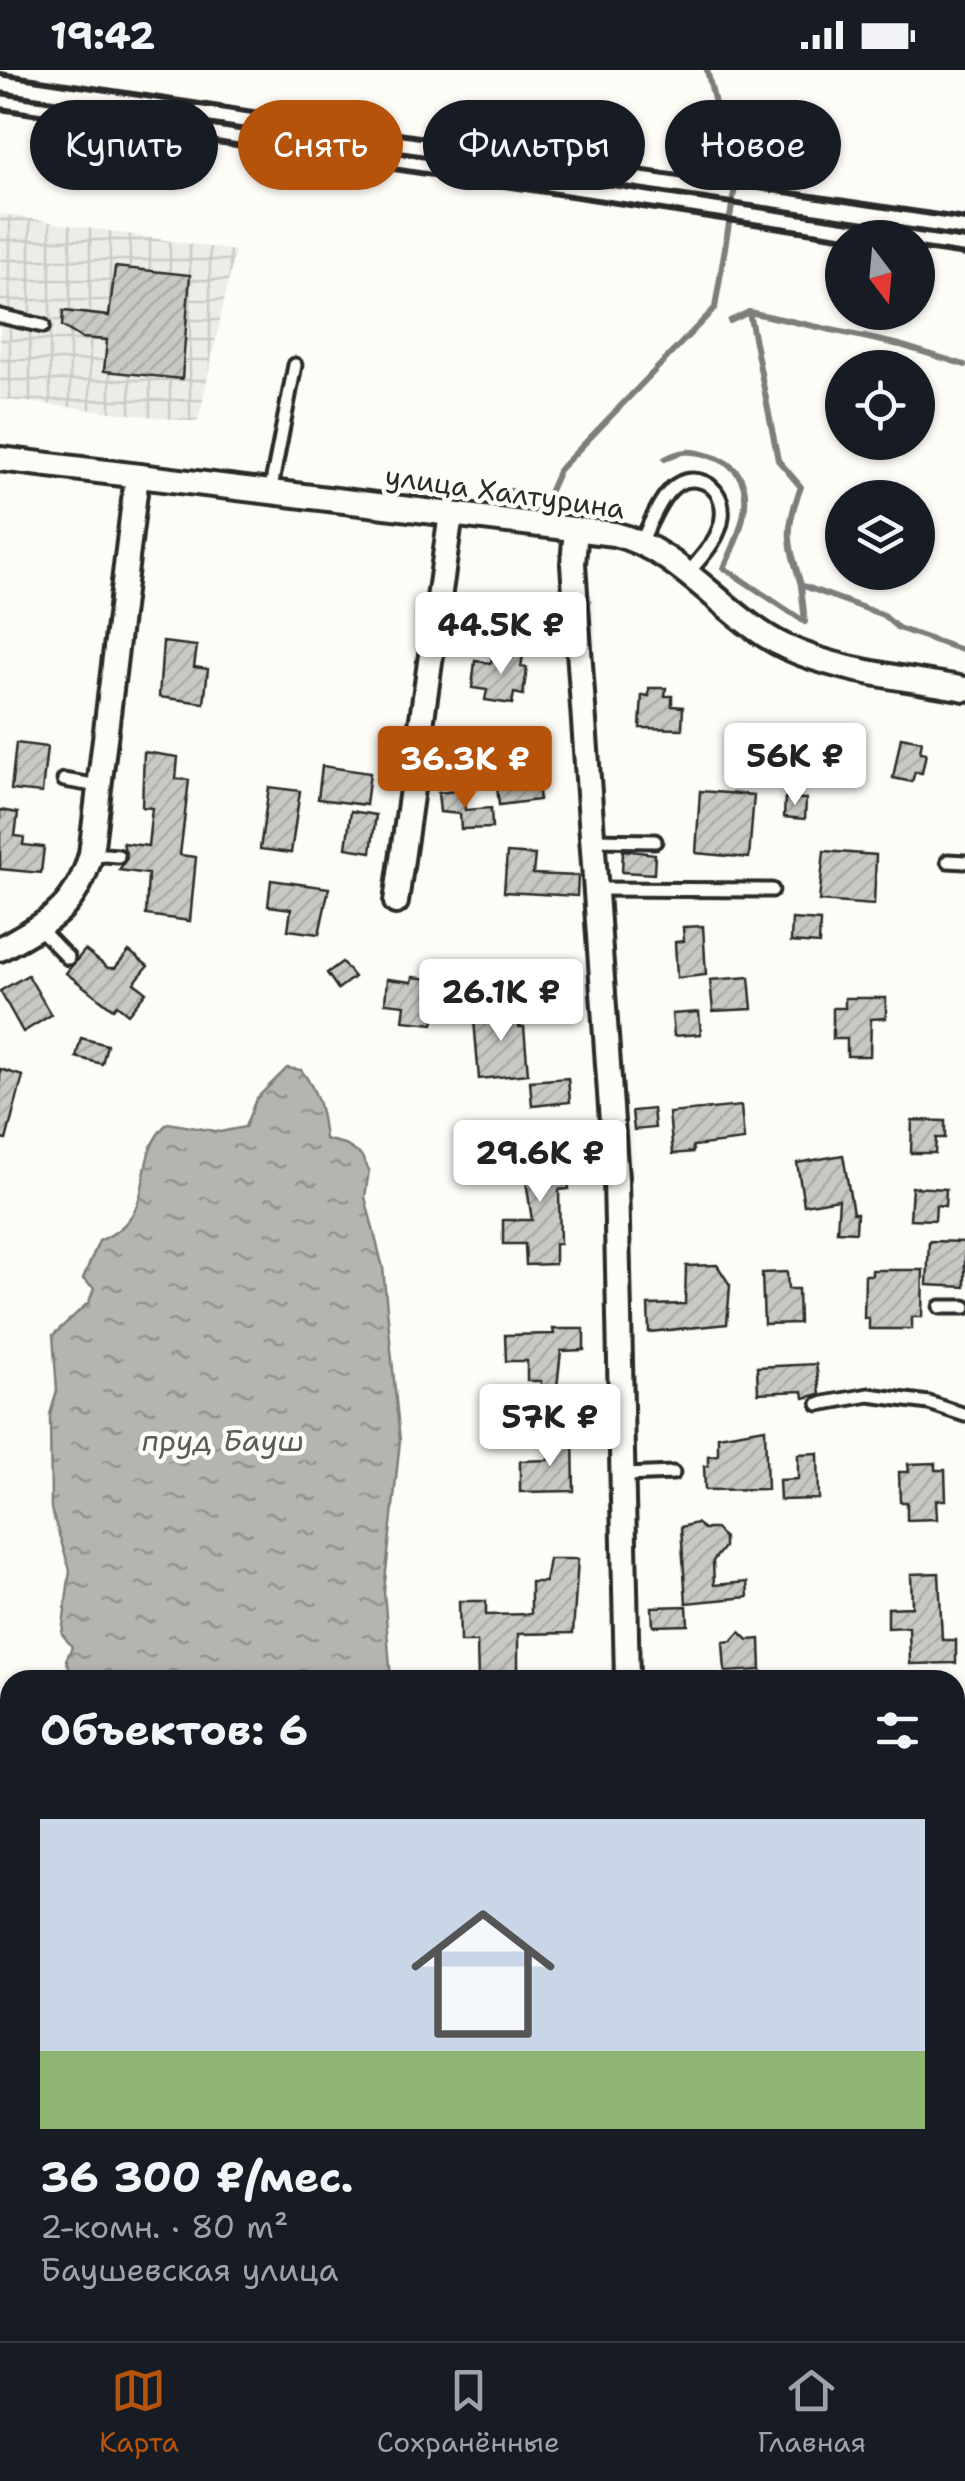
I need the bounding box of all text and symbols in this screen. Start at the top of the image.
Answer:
text: 19:42 [50,10,155,61]
chip: Купить [30,100,218,190]
chip: Снять [238,100,403,190]
chip: Фильтры [423,100,645,190]
chip: Новое [665,100,841,190]
north arrow [825,220,935,330]
map controls [825,220,935,590]
button: locate [825,350,935,460]
street label: улица Халтурина [383,456,627,528]
button: layers [825,480,935,590]
pin: 44.5K ₽ [409,592,593,677]
text: 44.5K ₽ [437,603,565,646]
pin: 56K ₽ [725,723,865,808]
pin: 36.3K ₽ [373,726,557,811]
text: 56K ₽ [746,734,844,777]
text: 36.3K ₽ [400,737,530,780]
pin: 26.1K ₽ [409,959,593,1044]
text: 26.1K ₽ [441,970,561,1013]
pin: 29.6K ₽ [448,1120,632,1205]
text: 29.6K ₽ [475,1131,605,1174]
pin: 57K ₽ [480,1384,620,1469]
text: 57K ₽ [501,1395,599,1438]
water label: пруд Бауш [142,1420,304,1461]
text: Объектов: 6 [40,1702,308,1758]
icon: filters [870,1703,925,1758]
icon: home [393,1884,573,2064]
text: 36 300 ₽/мес. [40,2149,354,2205]
text: 2-комн. · 80 m² [40,2205,289,2248]
text: Баушевская улица [40,2248,338,2291]
tab: Карта [99,2363,179,2461]
tab: Сохранённые [377,2363,560,2461]
tab: Главная [758,2363,866,2461]

